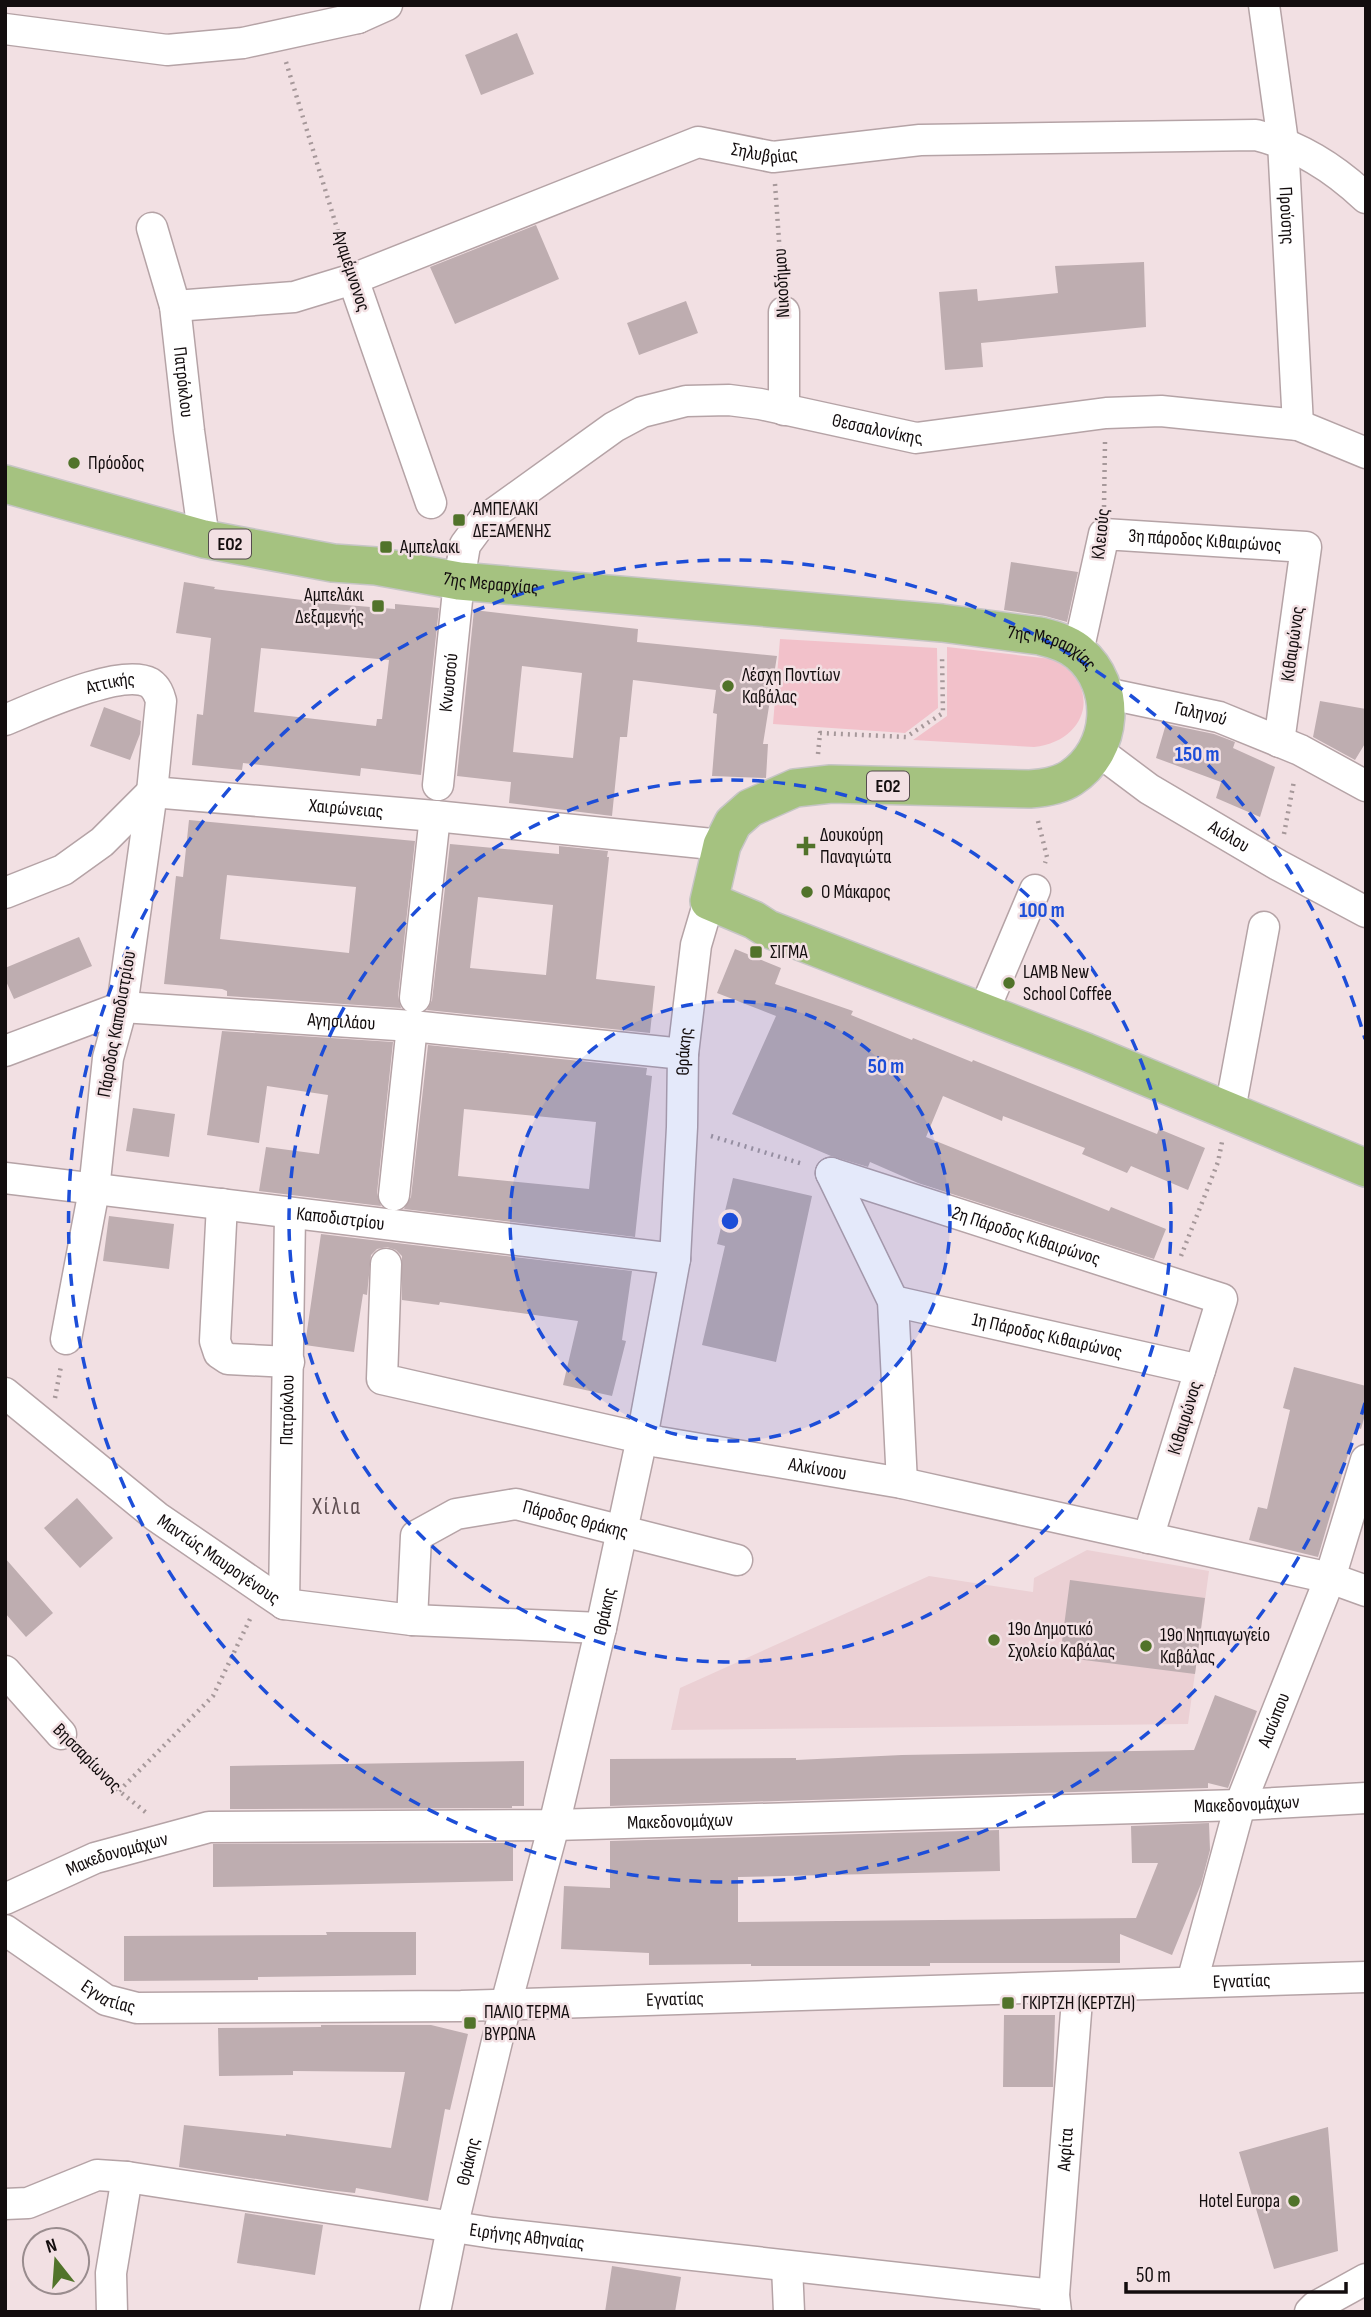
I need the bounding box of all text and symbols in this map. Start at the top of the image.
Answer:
street label: Σηλυβρίας [729,137,799,169]
street label: Προύσης [1274,186,1300,245]
street label: Αγαμέμνονος [327,227,375,314]
street label: Νικοδήμου [769,248,795,318]
street label: Πατρόκλου [168,346,199,419]
street label: Θεσσαλονίκης [830,409,923,450]
place label: Πρόοδος [88,452,144,475]
marker: Πρόοδος [66,455,82,471]
place label: ΑΜΠΕΛΑΚΙ ΔΕΞΑΜΕΝΗΣ [472,498,551,543]
street label: Κλειούς [1087,507,1115,561]
marker: ΑΜΠΕΛΑΚΙ ΔΕΞΑΜΕΝΗΣ [451,512,467,528]
street label: 3η πάροδος Κιθαιρώνος [1128,524,1282,557]
road number: ΕΟ2 [209,530,251,558]
place label: Αμπελακι [399,536,460,559]
marker: Αμπελακι [378,539,394,555]
street label: 7ης Μεραρχίας [441,567,539,599]
place label: Αμπελάκι Δεξαμενής [295,584,364,629]
marker: Αμπελάκι Δεξαμενής [370,598,386,614]
street label: Κιθαιρώνος [1276,605,1310,683]
street label: 7ης Μεραρχίας [1006,620,1102,675]
street label: Κνωσσού [434,652,463,713]
place label: Λέσχη Ποντίων Καβάλας [741,664,841,709]
street label: Αττικής [82,668,135,700]
marker: Λέσχη Ποντίων Καβάλας [720,678,736,694]
street label: Γαληνού [1173,696,1231,731]
text: 150 m [1175,742,1219,767]
road number: ΕΟ2 [867,772,909,800]
street label: Χαιρώνειας [307,794,384,823]
street label: Αιόλου [1204,815,1254,857]
place label: Δουκούρη Παναγιώτα [820,824,891,869]
marker: Δουκούρη Παναγιώτα [798,838,814,854]
place label: Ο Μάκαρος [821,881,891,904]
marker: Ο Μάκαρος [799,884,815,900]
text: 100 m [1019,898,1065,923]
place label: ΣΙΓΜΑ [770,941,808,964]
marker: ΣΙΓΜΑ [748,944,764,960]
street label: Πάροδος Καποδιστρίου [93,949,141,1099]
place label: LAMB New School Coffee [1023,961,1112,1006]
marker: LAMB New School Coffee [1001,975,1017,991]
street label: Αγησιλάου [306,1008,376,1035]
street label: Θράκης [671,1026,698,1076]
text: 50 m [868,1054,904,1079]
street label: 2η Πάροδος Κιθαιρώνος [949,1201,1103,1271]
street label: Καποδιστρίου [295,1202,386,1235]
centre of rings [718,1209,742,1233]
street label: 1η Πάροδος Κιθαιρώνος [970,1308,1125,1364]
street label: Πατρόκλου [275,1374,299,1446]
street label: Κιθαιρώνος [1163,1378,1207,1458]
street label: Αλκίνοου [786,1452,848,1485]
district label: Χίλια [311,1493,362,1521]
street label: Πάροδος Θράκης [520,1495,631,1543]
street label: Μαντώς Μαυρογένους [153,1509,285,1609]
street label: Θράκης [588,1585,621,1638]
place label: 19ο Δημοτικό Σχολείο Καβάλας [1008,1618,1115,1663]
place label: 19ο Νηπιαγωγείο Καβάλας [1160,1624,1270,1669]
marker: 19ο Δημοτικό Σχολείο Καβάλας [986,1632,1002,1648]
marker: 19ο Νηπιαγωγείο Καβάλας [1138,1638,1154,1654]
street label: Αισώπου [1252,1689,1295,1751]
street label: Βησσαρίωνος [48,1719,126,1797]
street label: Μακεδονομάχων [1193,1790,1301,1818]
street label: Μακεδονομάχων [627,1808,734,1834]
street label: Μακεδονομάχων [62,1827,171,1881]
street label: Εγνατίας [1212,1969,1271,1993]
street label: Εγνατίας [77,1975,138,2019]
street label: Εγνατίας [646,1987,704,2012]
place label: ΓΚΙΡΤΖΗ (ΚΕΡΤΖΗ) [1022,1992,1135,2015]
marker: ΓΚΙΡΤΖΗ (ΚΕΡΤΖΗ) [1000,1995,1016,2011]
place label: ΠΑΛΙΟ ΤΕΡΜΑ ΒΥΡΩΝΑ [484,2001,570,2046]
marker: ΠΑΛΙΟ ΤΕΡΜΑ ΒΥΡΩΝΑ [462,2015,478,2031]
street label: Ακρίτα [1052,2127,1078,2173]
street label: Θράκης [451,2135,485,2188]
place label: Hotel Europa [1199,2190,1280,2213]
marker: Hotel Europa [1286,2193,1302,2209]
street label: Ειρήνης Αθηναίας [468,2218,586,2255]
north arrow [21,2226,91,2296]
text: N [43,2234,60,2259]
scale bar [1126,2250,1346,2294]
text: 50 m [1136,2263,1171,2288]

